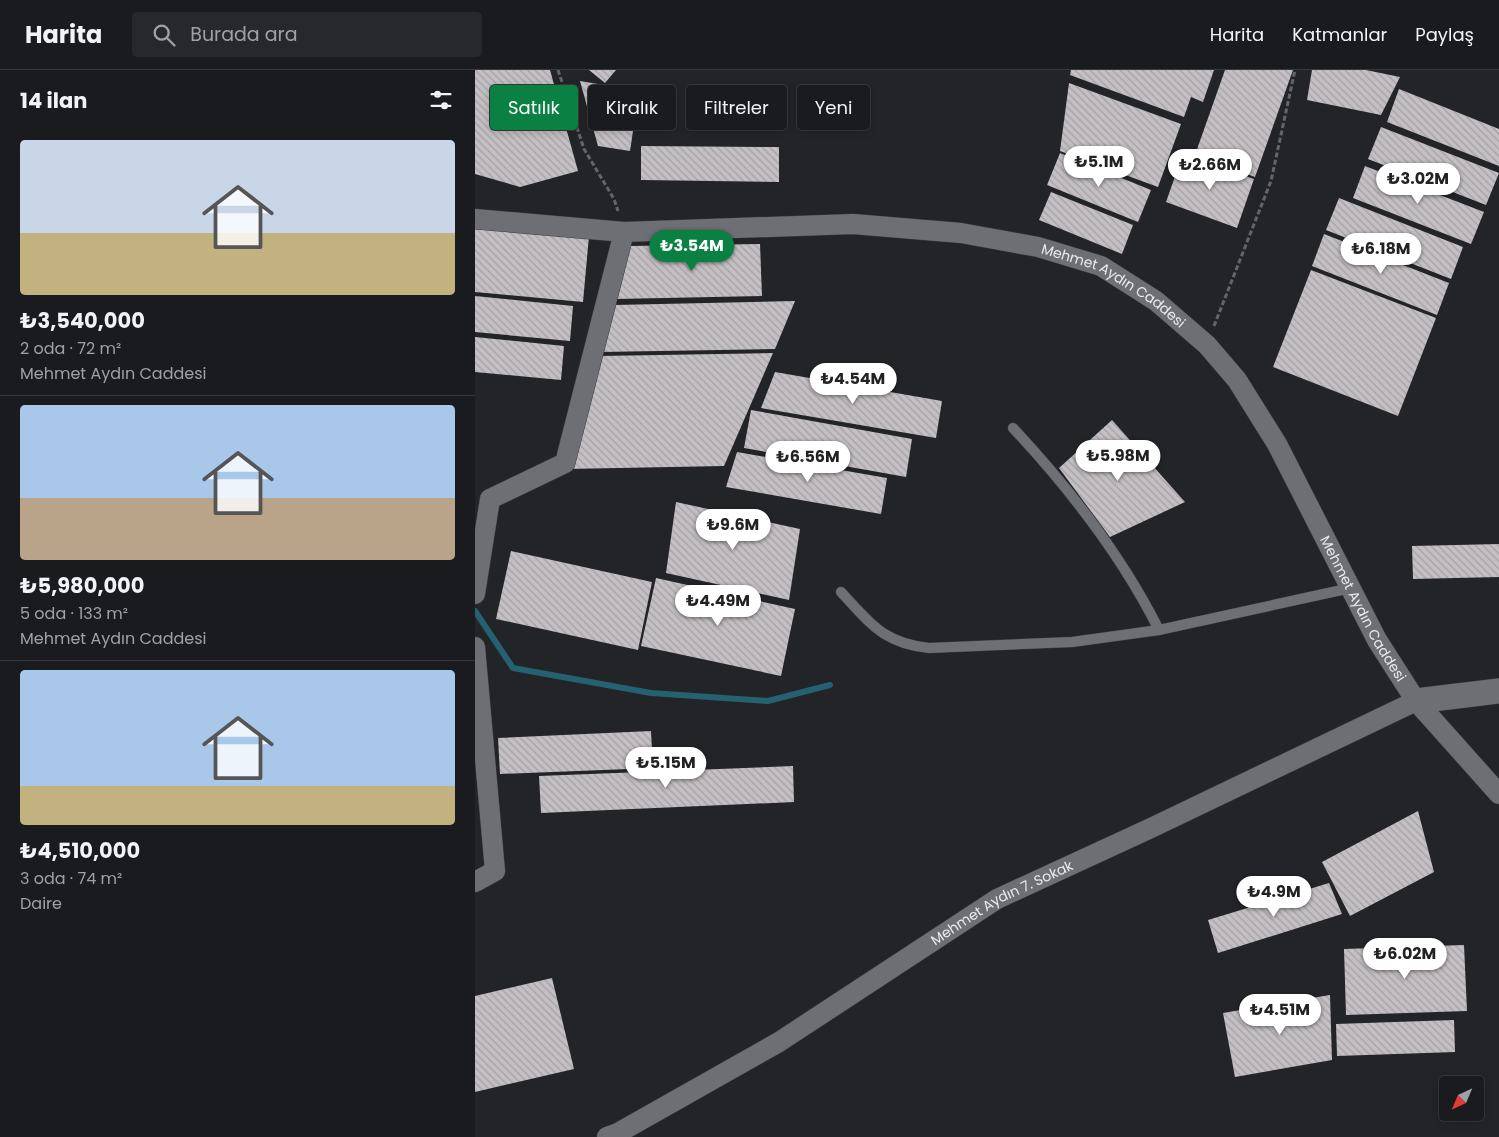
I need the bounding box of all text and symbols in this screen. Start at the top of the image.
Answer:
search box [132,12,482,57]
text: Harita [25,18,102,51]
icon: search [150,21,178,49]
text: Burada ara [190,21,298,48]
text: Harita [1210,22,1264,47]
text: Katmanlar [1292,22,1387,47]
text: Paylaş [1415,22,1474,47]
chip: Satılık [490,85,578,130]
chip: Kiralık [588,85,676,130]
chip: Filtreler [686,85,787,130]
chip: Yeni [797,85,870,130]
text: 14 ilan [20,86,87,115]
icon: filters [427,86,455,114]
pin: ₺5.1M [1064,146,1134,188]
pin: ₺2.66M [1169,148,1251,191]
text: ₺5.1M [1075,150,1123,173]
text: ₺2.66M [1179,153,1241,176]
pin: ₺3.02M [1377,162,1459,205]
text: ₺3.02M [1387,167,1449,190]
icon: home [193,172,283,262]
pin: ₺3.54M [651,230,733,272]
pin: ₺6.18M [1340,232,1422,275]
text: ₺3.54M [660,234,724,257]
text: ₺6.18M [1351,237,1411,260]
street label: Mehmet Aydın Caddesi [1039,239,1190,332]
text: ₺3,540,000 [20,306,145,335]
text: 2 oda · 72 m² [20,337,121,360]
text: Mehmet Aydın Caddesi [20,362,207,385]
pin: ₺4.54M [812,362,894,405]
text: ₺4.54M [821,367,885,390]
icon: home [193,438,283,528]
pin: ₺6.56M [767,440,849,483]
pin: ₺5.98M [1077,440,1159,482]
text: ₺5.98M [1086,444,1150,467]
text: ₺6.56M [776,445,840,468]
pin: ₺9.6M [698,508,768,551]
text: ₺9.6M [707,513,759,536]
street label: Mehmet Aydın Caddesi [1315,532,1411,685]
text: ₺5,980,000 [20,571,145,600]
pin: ₺4.49M [677,584,759,627]
text: ₺4.49M [686,589,750,612]
text: 5 oda · 133 m² [20,602,128,625]
text: Mehmet Aydın Caddesi [20,627,207,650]
icon: home [193,703,283,793]
pin: ₺5.15M [625,746,707,789]
text: ₺5.15M [636,751,696,774]
text: ₺4,510,000 [20,836,140,865]
street label: Mehmet Aydın 7. Sokak [927,855,1077,950]
text: 3 oda · 74 m² [20,867,122,890]
pin: ₺4.9M [1239,876,1309,918]
text: ₺4.9M [1247,880,1301,903]
text: Daire [20,892,62,915]
pin: ₺6.02M [1364,938,1446,980]
text: ₺6.02M [1374,942,1436,965]
pin: ₺4.51M [1239,994,1321,1036]
text: ₺4.51M [1250,998,1310,1021]
north arrow [1439,1076,1484,1121]
map controls [1439,1076,1484,1121]

